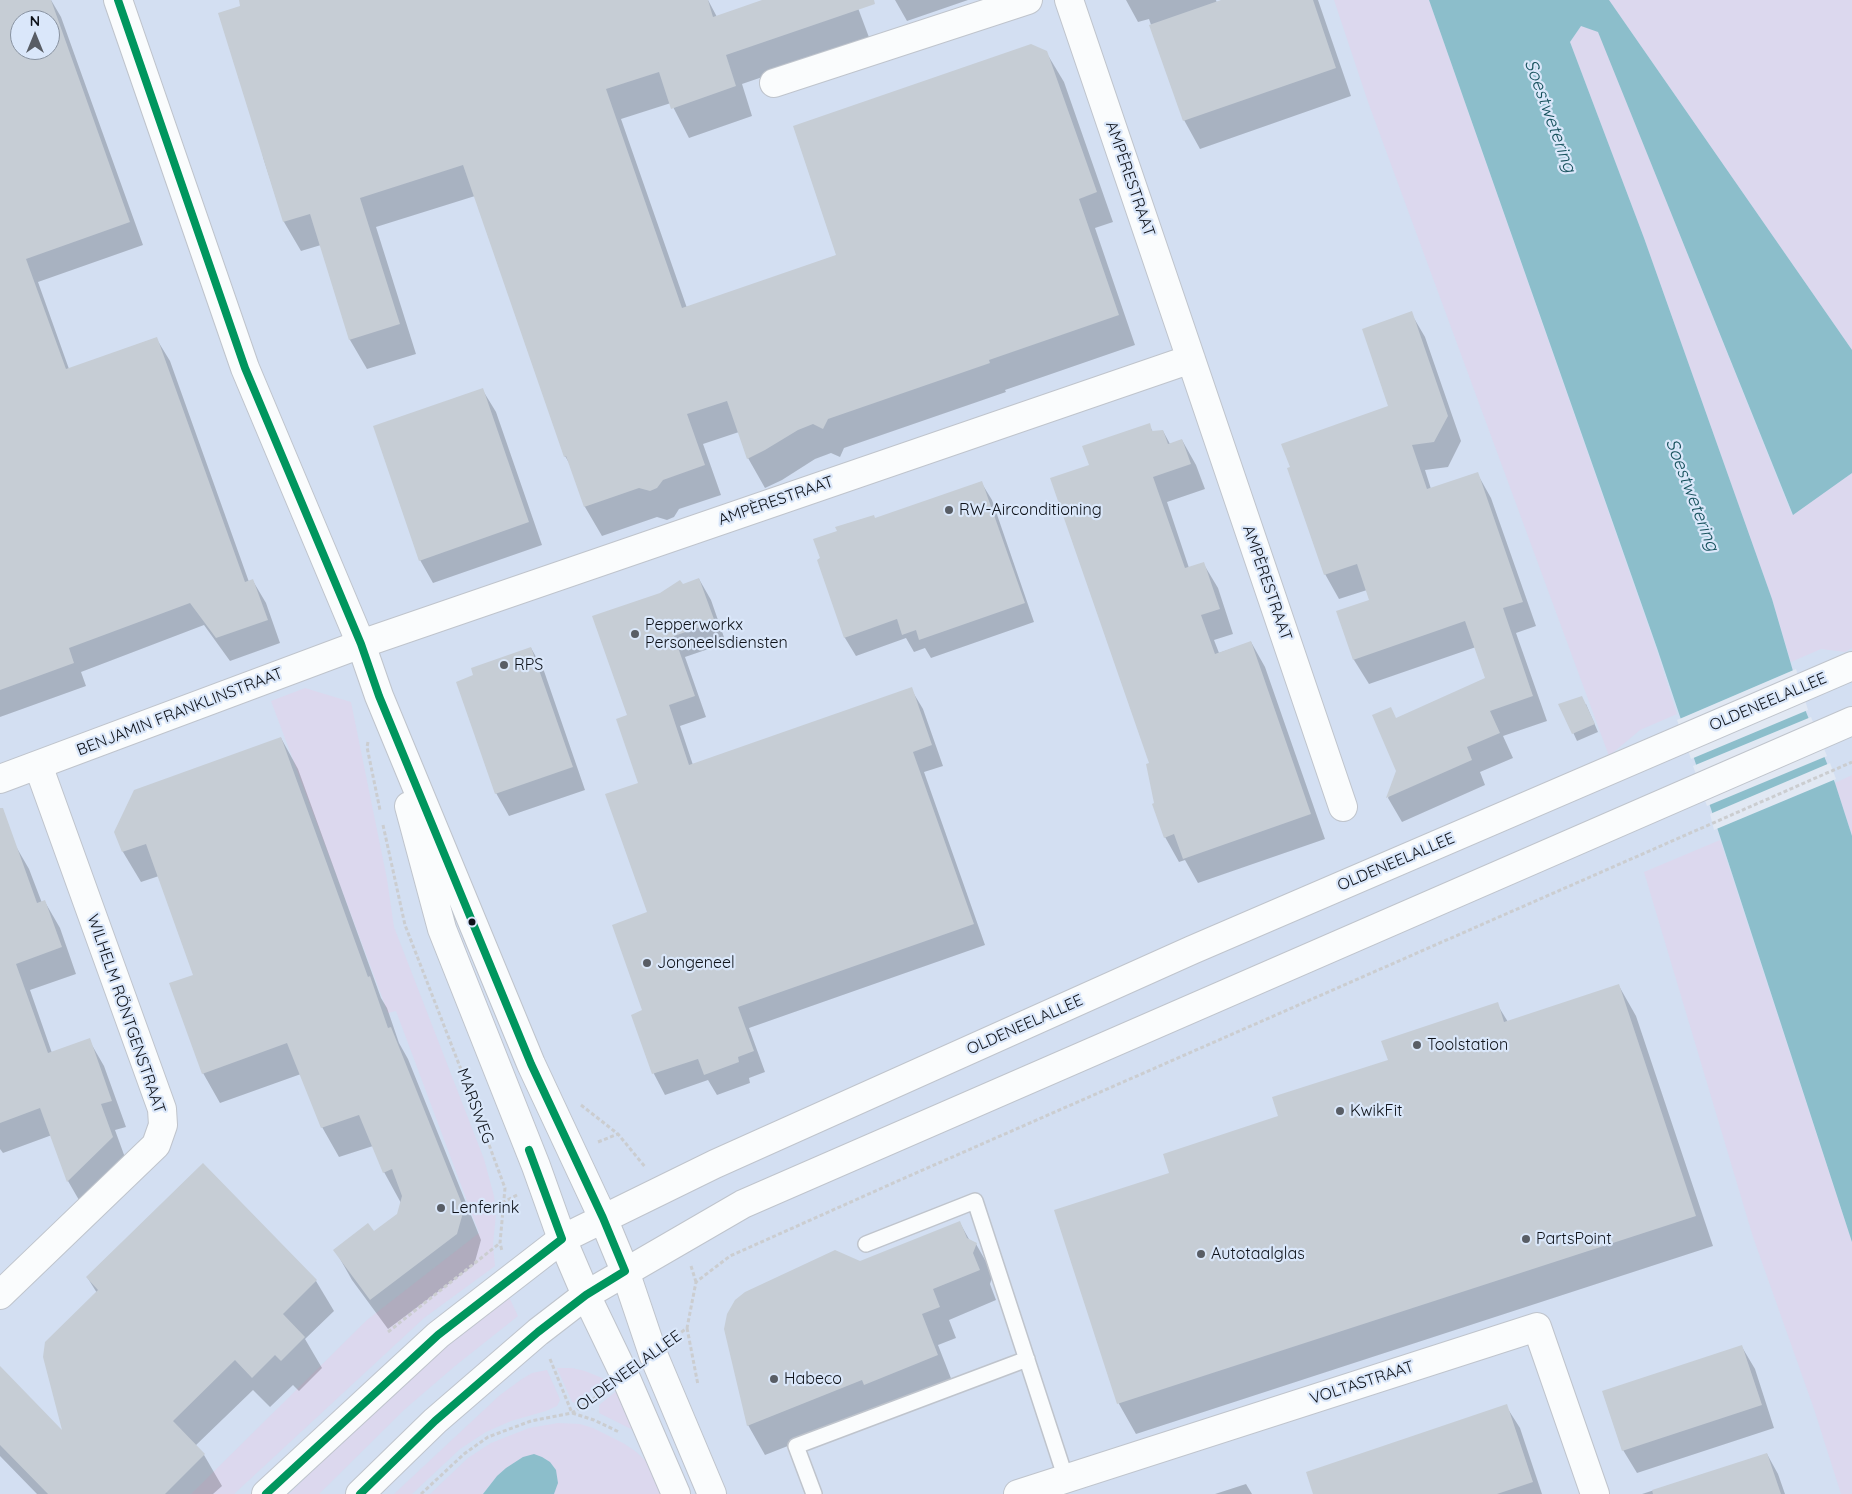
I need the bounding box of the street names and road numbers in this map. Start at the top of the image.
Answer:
street label: AMPÈRESTRAAT [1101,119,1159,239]
street label: AMPÈRESTRAAT [716,472,836,530]
street label: AMPÈRESTRAAT [1238,523,1296,643]
street label: BENJAMIN FRANKLINSTRAAT [74,664,286,760]
street label: OLDENEELALLEE [1707,669,1829,735]
street label: OLDENEELALLEE [1335,829,1457,895]
street label: WILHELM RÖNTGENSTRAAT [83,912,169,1116]
street label: OLDENEELALLEE [964,991,1086,1059]
street label: MARSWEG [452,1066,498,1146]
street label: OLDENEELALLEE [573,1326,685,1416]
street label: VOLTASTRAAT [1307,1357,1417,1409]

